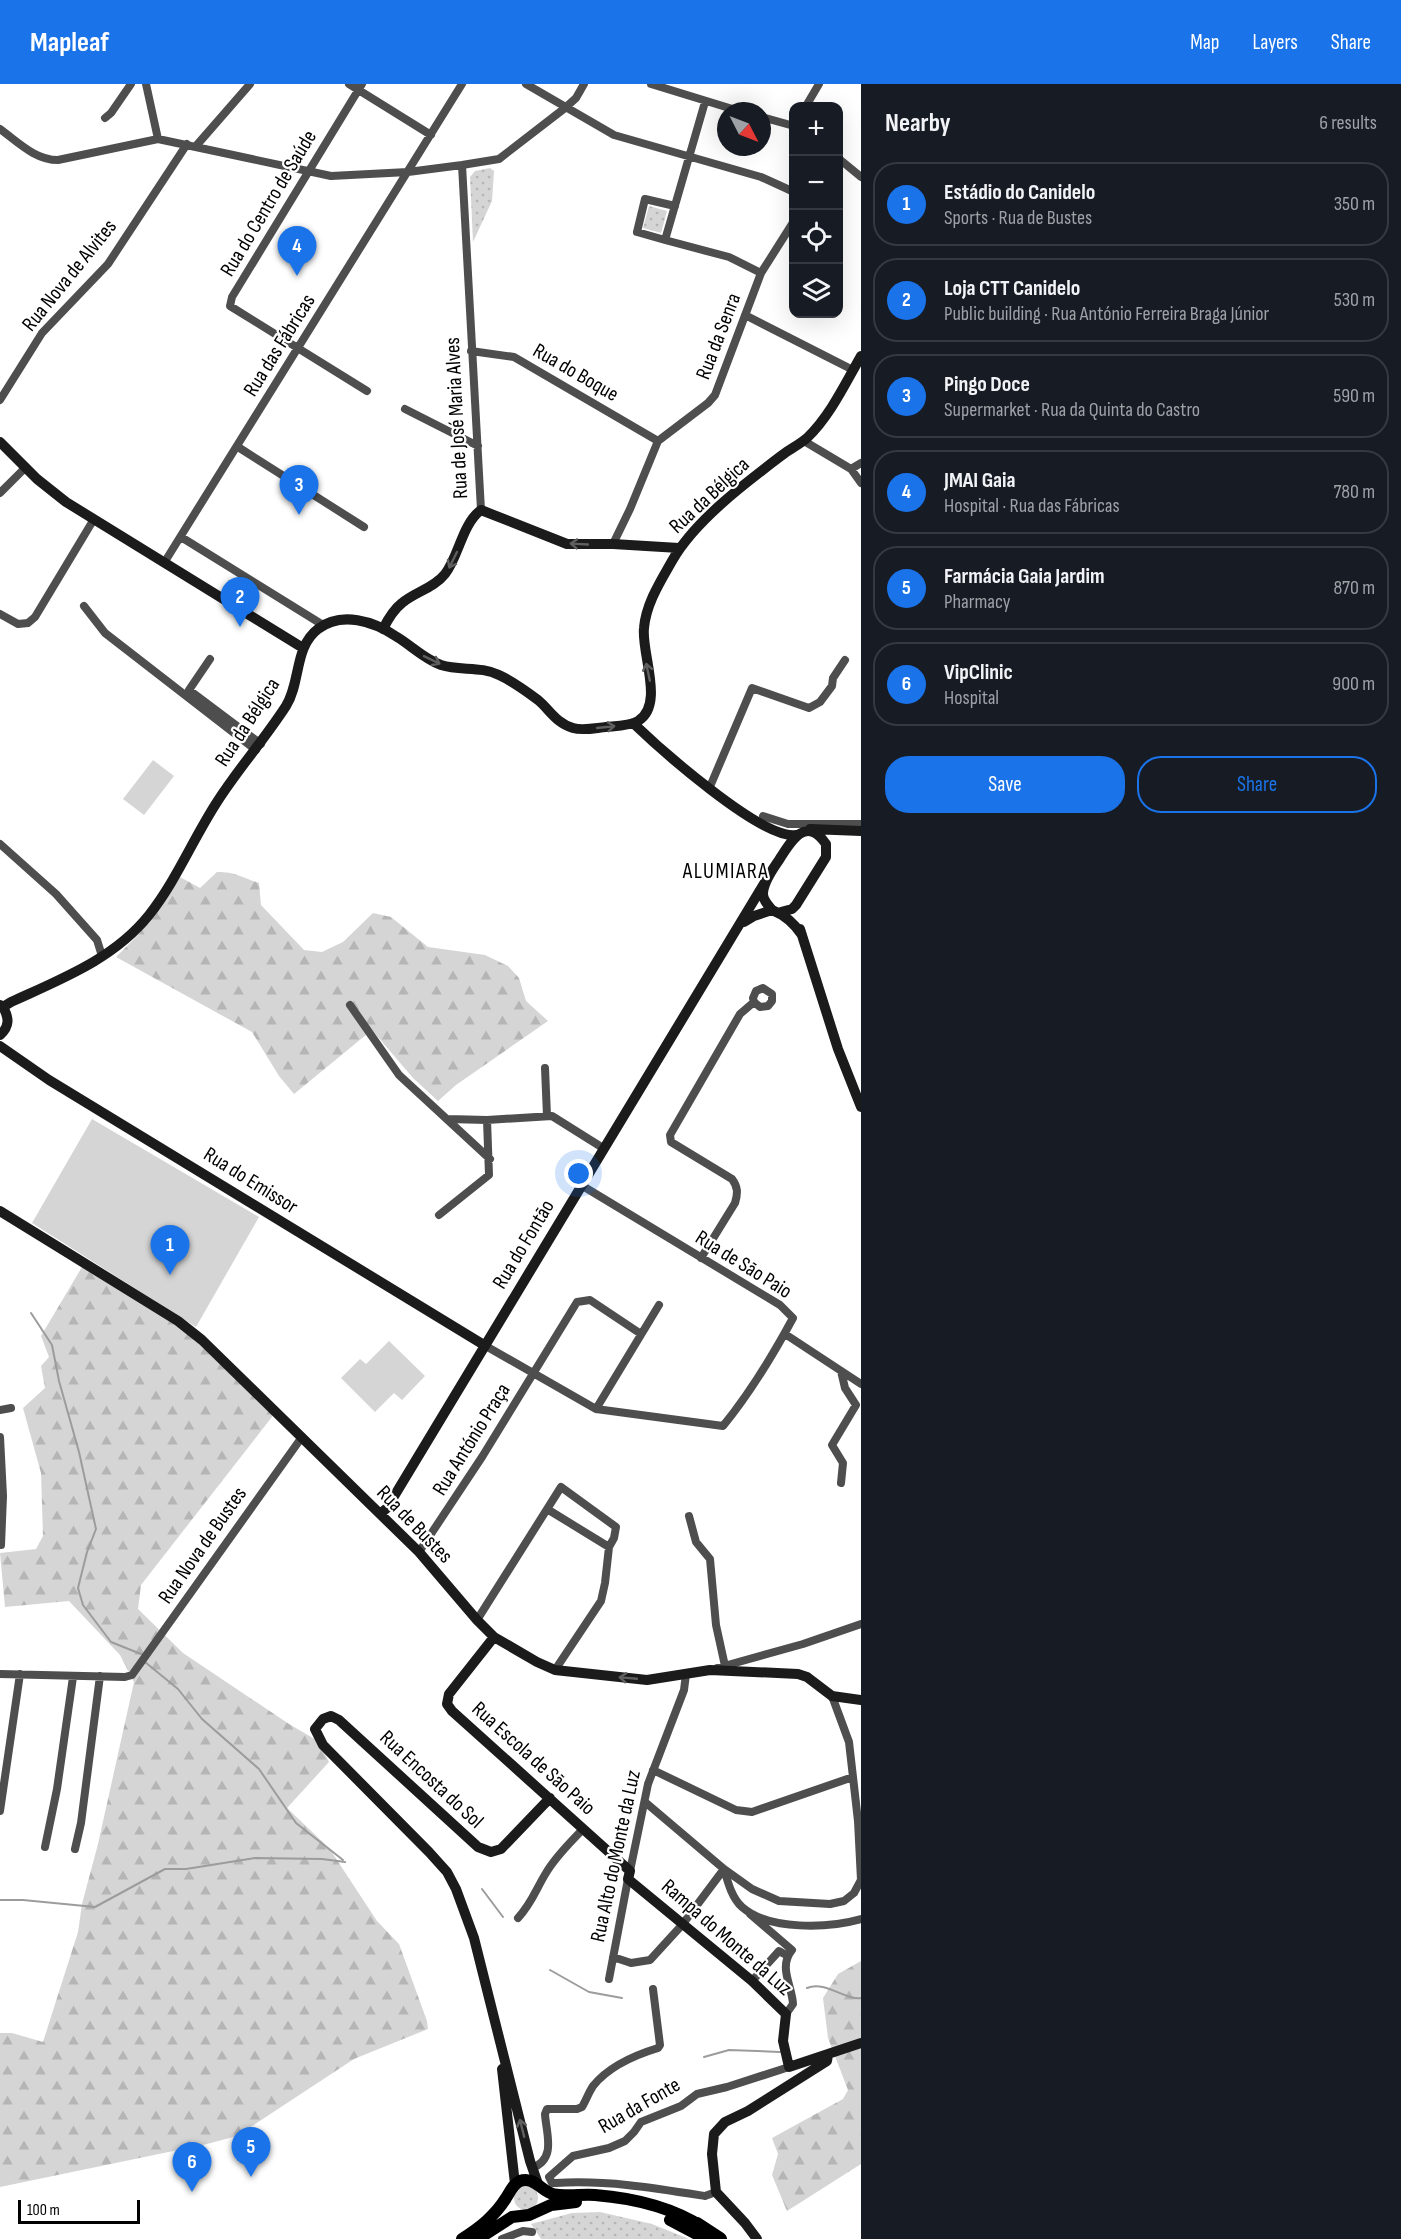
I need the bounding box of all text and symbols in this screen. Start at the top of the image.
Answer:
text: Mapleaf [30,26,109,59]
text: Map [1190,30,1219,55]
text: Layers [1252,30,1298,55]
text: Share [1331,30,1371,55]
north arrow [717,102,771,156]
map controls [789,102,843,318]
button: + [789,102,843,156]
text: Nearby [885,108,951,139]
text: 6 results [1319,111,1377,135]
street label: Rua do Centro de Saúde [215,126,322,281]
button: − [789,156,843,210]
text: Estádio do Canidelo [944,179,1095,206]
text: 1 [903,192,910,216]
text: 350 m [1334,192,1375,216]
text: Sports · Rua de Bustes [944,206,1092,230]
button: locate [789,210,843,264]
street label: Rua Nova de Alvites [17,214,122,336]
pin: 4 [278,226,316,276]
button: layers [789,264,843,318]
text: Loja CTT Canidelo [944,275,1080,302]
text: 2 [902,288,911,312]
text: 530 m [1334,288,1375,312]
street label: Rua das Fábricas [238,290,321,401]
street label: Rua da Senra [691,290,746,383]
text: Public building · Rua António Ferreira Braga Júnior [944,302,1269,326]
street label: Rua de José Maria Alves [440,337,473,499]
street label: Rua do Boque [528,338,623,407]
text: Pingo Doce [944,371,1030,398]
text: 3 [902,384,911,408]
text: 590 m [1333,384,1375,408]
text: Supermarket · Rua da Quinta do Castro [944,398,1200,422]
street label: Rua da Bélgica [664,452,755,539]
pin: 3 [280,466,318,515]
text: JMAI Gaia [944,467,1016,494]
text: 4 [902,480,911,504]
text: 780 m [1333,480,1375,504]
text: Hospital · Rua das Fábricas [944,494,1120,518]
one-way arrow [569,539,589,550]
one-way arrow [447,551,459,568]
text: Farmácia Gaia Jardim [944,563,1104,590]
text: 5 [902,576,911,600]
text: 870 m [1333,576,1375,600]
pin: 2 [220,578,260,627]
text: Pharmacy [944,590,1011,614]
one-way arrow [423,655,441,667]
text: VipClinic [944,659,1013,686]
one-way arrow [642,663,653,683]
text: 6 [902,672,911,696]
text: 900 m [1332,672,1375,696]
street label: Rua da Bélgica [210,673,285,771]
text: Hospital [944,686,999,710]
one-way arrow [596,721,616,732]
button: Save [885,756,1125,813]
button: Share [1137,756,1377,813]
district label: ALUMIARA [682,858,769,885]
street label: Rua do Emissor [199,1142,302,1219]
your location [564,1159,593,1188]
street label: Rua do Fontão [487,1195,560,1293]
street label: Rua de São Paio [691,1225,797,1304]
pin: 1 [150,1226,190,1275]
street label: Rua António Praça [427,1379,516,1500]
street label: Rua de Bustes [371,1480,458,1568]
street label: Rua Nova de Bustes [153,1482,252,1608]
one-way arrow [618,1672,638,1683]
street label: Rua Escola de São Paio [467,1696,601,1820]
street label: Rua Encosta do Sol [375,1725,489,1834]
street label: Rua Alto do Monte da Luz [585,1768,646,1944]
street label: Rampa do Monte da Luz [656,1874,797,2001]
street label: Rua da Fonte [594,2072,685,2139]
one-way arrow [515,2119,527,2138]
pin: 5 [232,2128,270,2177]
pin: 6 [172,2142,212,2192]
scale bar [18,2197,140,2224]
text: 100 m [27,2201,60,2220]

